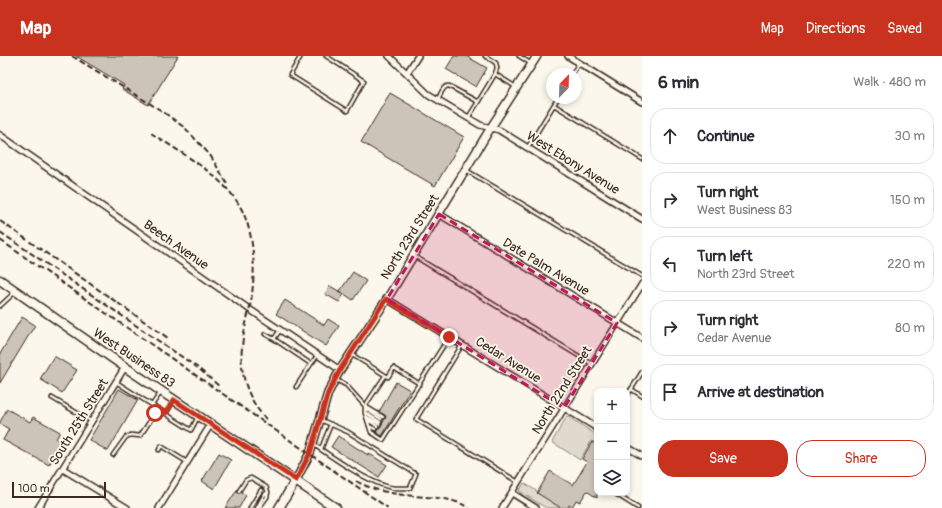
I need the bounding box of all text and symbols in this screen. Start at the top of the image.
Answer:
text: Map [20,16,51,40]
text: Map [761,20,784,37]
text: Directions [806,20,865,37]
text: Saved [887,20,922,37]
north arrow [546,68,582,104]
text: 6 min [658,72,699,93]
text: Walk · 480 m [853,74,926,90]
icon: ahead [659,125,681,147]
text: Continue [697,127,755,146]
street label: West Ebony Avenue [523,128,623,198]
text: 30 m [895,128,925,144]
text: Turn right [697,183,758,202]
icon: right [659,189,681,211]
street label: North 23rd Street [377,191,443,283]
text: 150 m [890,192,925,208]
text: West Business 83 [697,202,792,218]
street label: Beech Avenue [140,217,212,274]
street label: Date Palm Avenue [500,235,593,299]
text: Turn left [697,247,753,266]
icon: left [659,253,681,275]
text: 220 m [887,256,925,272]
text: North 23rd Street [697,266,795,282]
text: Turn right [697,311,758,330]
icon: right [659,317,681,339]
text: 80 m [895,320,925,336]
street label: West Business 83 [90,325,178,391]
route end [440,328,458,346]
text: Cedar Avenue [697,330,771,346]
street label: Cedar Avenue [472,334,544,387]
street label: North 22nd Street [528,342,596,437]
street label: South 25th Street [46,375,112,468]
icon: arrive [659,381,681,403]
text: Arrive at destination [697,383,824,402]
map controls [594,388,630,496]
button: + [594,388,630,424]
route start [146,404,164,422]
button: − [594,424,630,460]
button: Save [658,440,788,477]
button: Share [796,440,926,477]
button: layers [594,460,630,496]
scale bar [12,480,106,499]
text: 100 m [18,482,49,495]

